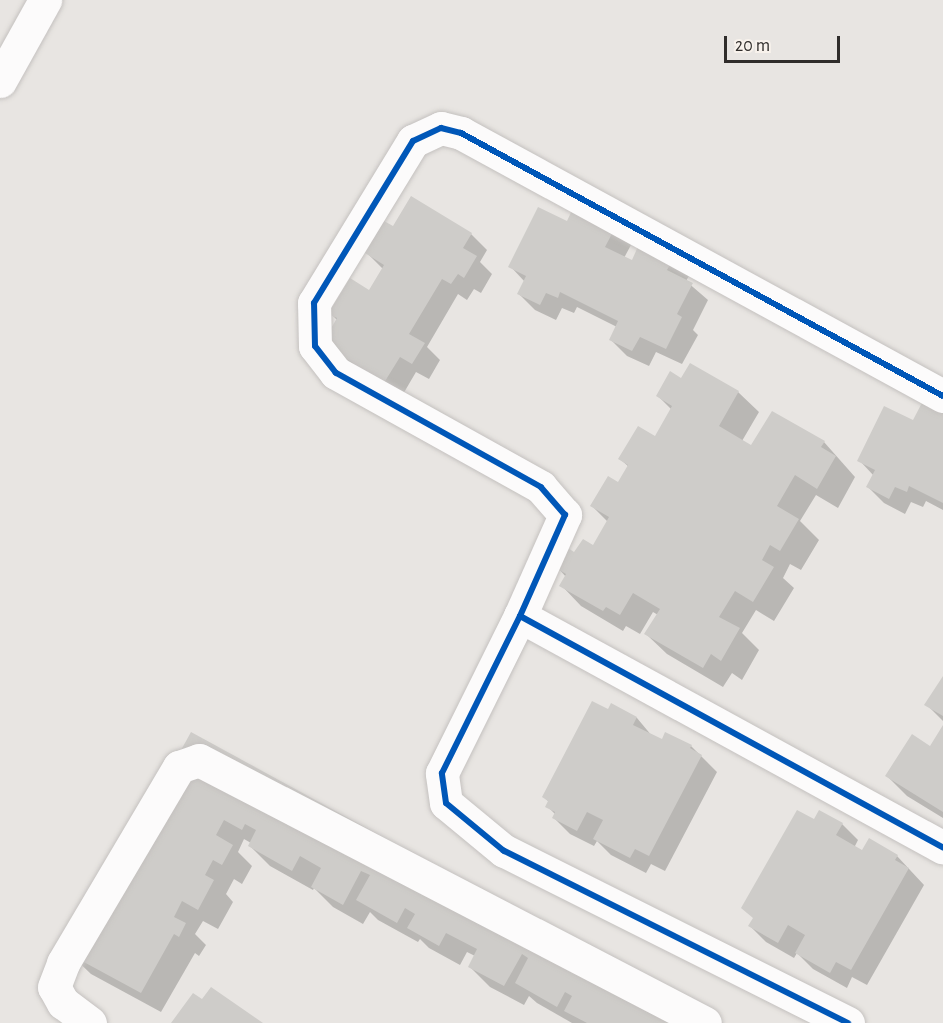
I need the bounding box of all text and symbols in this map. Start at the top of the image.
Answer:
scale bar [727,24,842,62]
text: 20 m [735,37,770,55]

